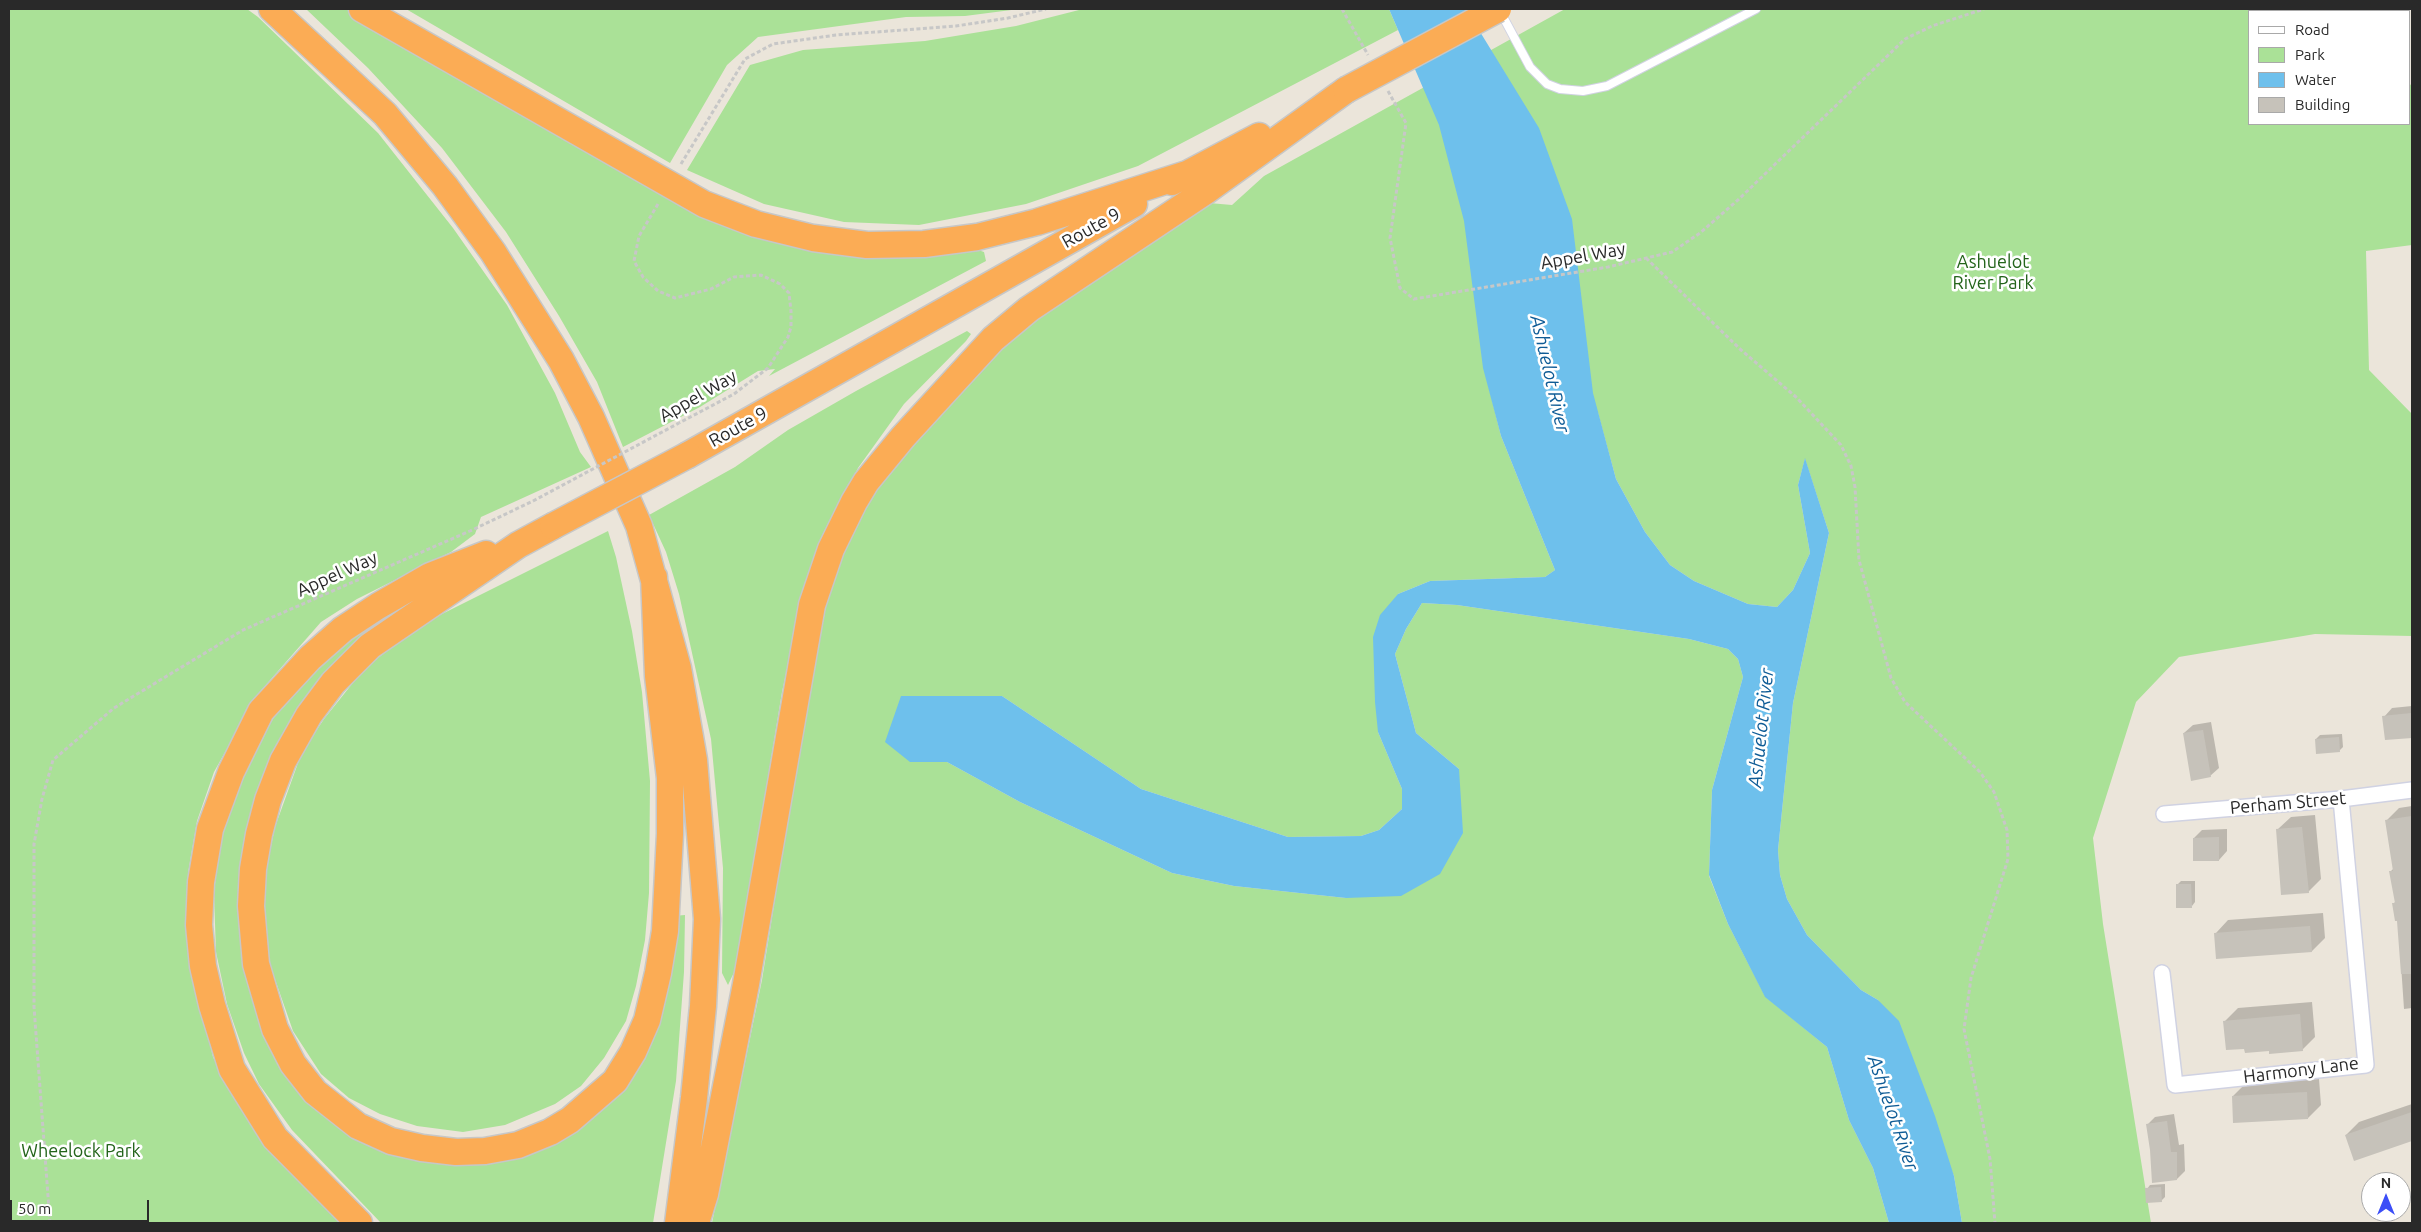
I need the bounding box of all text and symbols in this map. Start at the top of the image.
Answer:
legend [2248,10,2411,125]
text: Road [2295,21,2330,38]
text: Park [2295,46,2325,63]
text: Water [2295,71,2336,88]
text: Building [2295,96,2350,113]
street label: Route 9 [1058,203,1124,253]
street label: Appel Way [1539,238,1627,274]
park label: Ashuelot River Park [1953,251,2033,294]
water label: Ashuelot River [1525,313,1575,435]
street label: Appel Way [655,365,741,427]
street label: Route 9 [705,402,771,452]
street label: Appel Way [293,547,381,601]
water label: Ashuelot River [1743,667,1779,789]
street label: Perham Street [2229,787,2347,819]
street label: Harmony Lane [2242,1052,2360,1088]
water label: Ashuelot River [1863,1053,1923,1173]
park label: Wheelock Park [21,1140,141,1162]
north arrow [2361,1172,2411,1222]
text: N [2381,1175,2391,1191]
scale bar [12,1190,151,1222]
text: 50 m [18,1200,51,1217]

